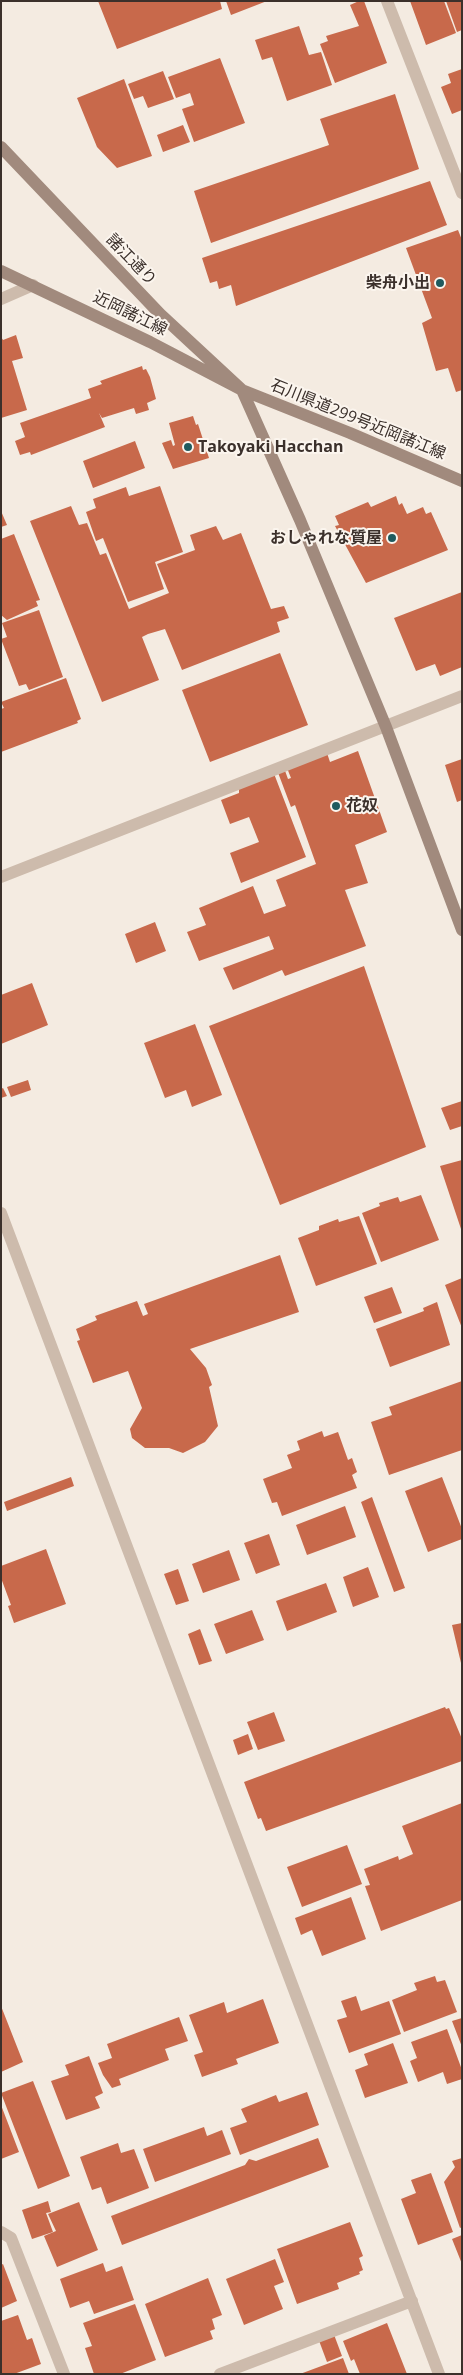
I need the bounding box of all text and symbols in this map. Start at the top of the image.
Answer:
street label: 諸江通り [102,230,160,290]
place label: 柴舟小出 [366,273,430,293]
marker: 柴舟小出 [434,277,446,289]
street label: 近岡諸江線 [90,288,170,340]
street label: 石川県道299号近岡諸江線 [268,376,448,464]
place label: Takoyaki Hacchan [198,437,344,457]
marker: Takoyaki Hacchan [182,441,194,453]
place label: おしゃれな質屋 [270,528,382,548]
marker: おしゃれな質屋 [386,532,398,544]
place label: 花奴 [346,796,378,816]
marker: 花奴 [330,800,342,812]

